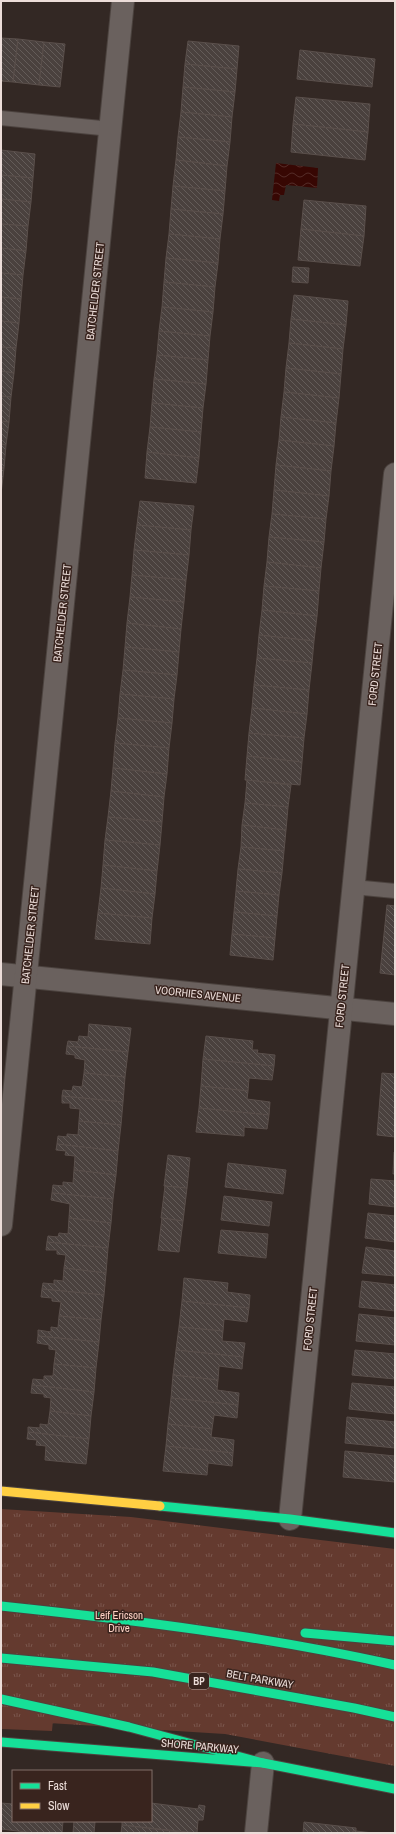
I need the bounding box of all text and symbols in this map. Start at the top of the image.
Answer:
street label: BATCHELDER STREET [83,241,107,341]
street label: BATCHELDER STREET [50,563,74,663]
street label: FORD STREET [365,641,385,706]
street label: BATCHELDER STREET [18,885,42,985]
street label: FORD STREET [332,963,352,1028]
street label: VOORHIES AVENUE [154,983,242,1005]
street label: FORD STREET [300,1286,320,1351]
park label: Leif Ericson Drive [95,1608,143,1635]
street label: BELT PARKWAY [225,1666,295,1692]
road number: BP [189,1673,209,1689]
street label: SHORE PARKWAY [161,1736,239,1756]
legend [12,1770,152,1822]
text: Fast [48,1778,67,1794]
text: Slow [48,1798,70,1814]

